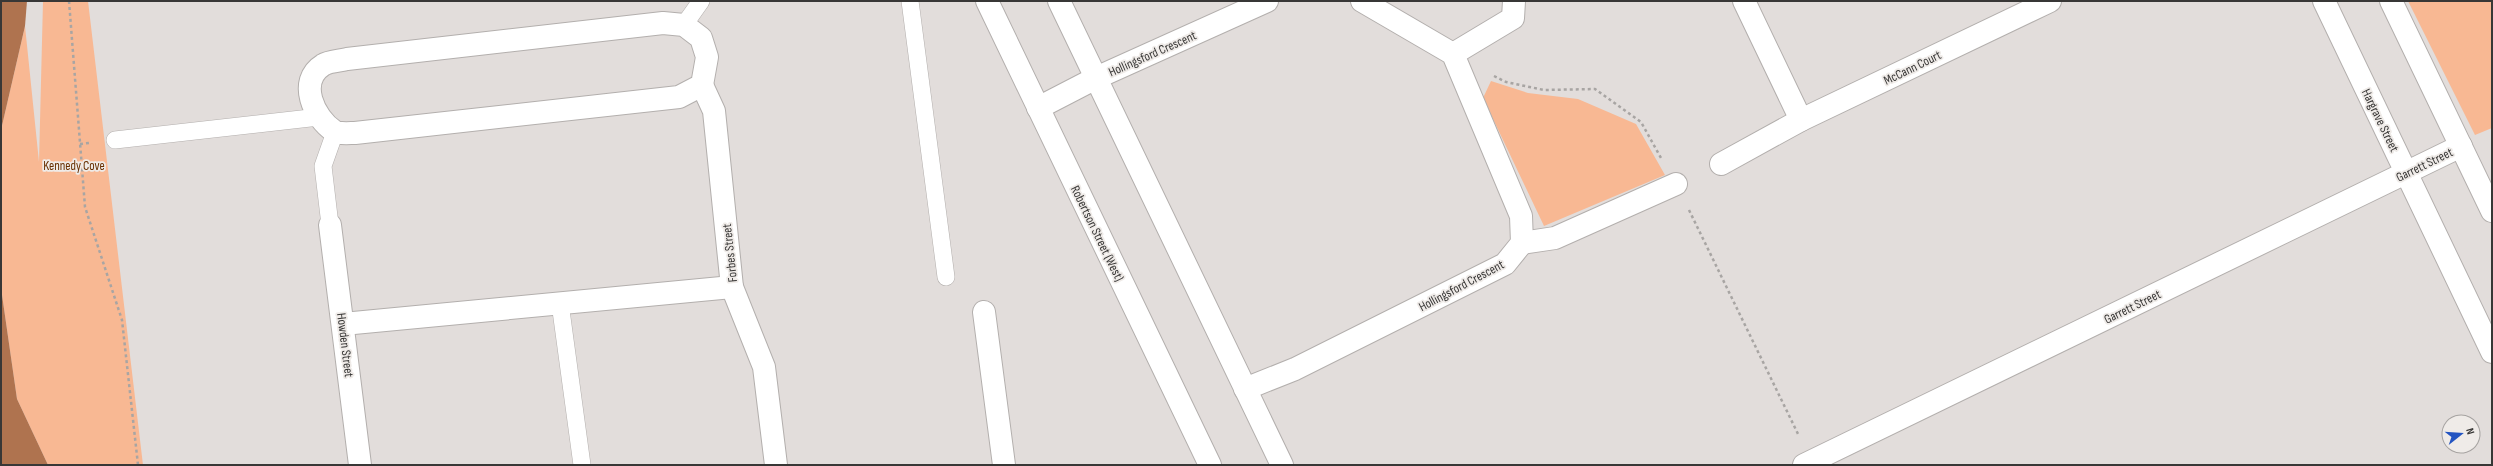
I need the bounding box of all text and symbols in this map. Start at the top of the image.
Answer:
street label: Hollingsford Crescent [1106,27,1199,80]
street label: McCann Court [1881,47,1944,89]
street label: Hargrave Street [2358,86,2402,155]
street label: Garrett Street [2393,144,2456,186]
park label: Kennedy Cove [43,158,105,174]
street label: Robertson Street (West) [1067,183,1127,284]
street label: Forbes Street [719,223,741,283]
street label: Hollingsford Crescent [1416,257,1507,315]
street label: Garrett Street [2101,286,2164,328]
street label: Howden Street [333,312,357,378]
north arrow [2441,414,2481,454]
text: N [2463,427,2477,436]

